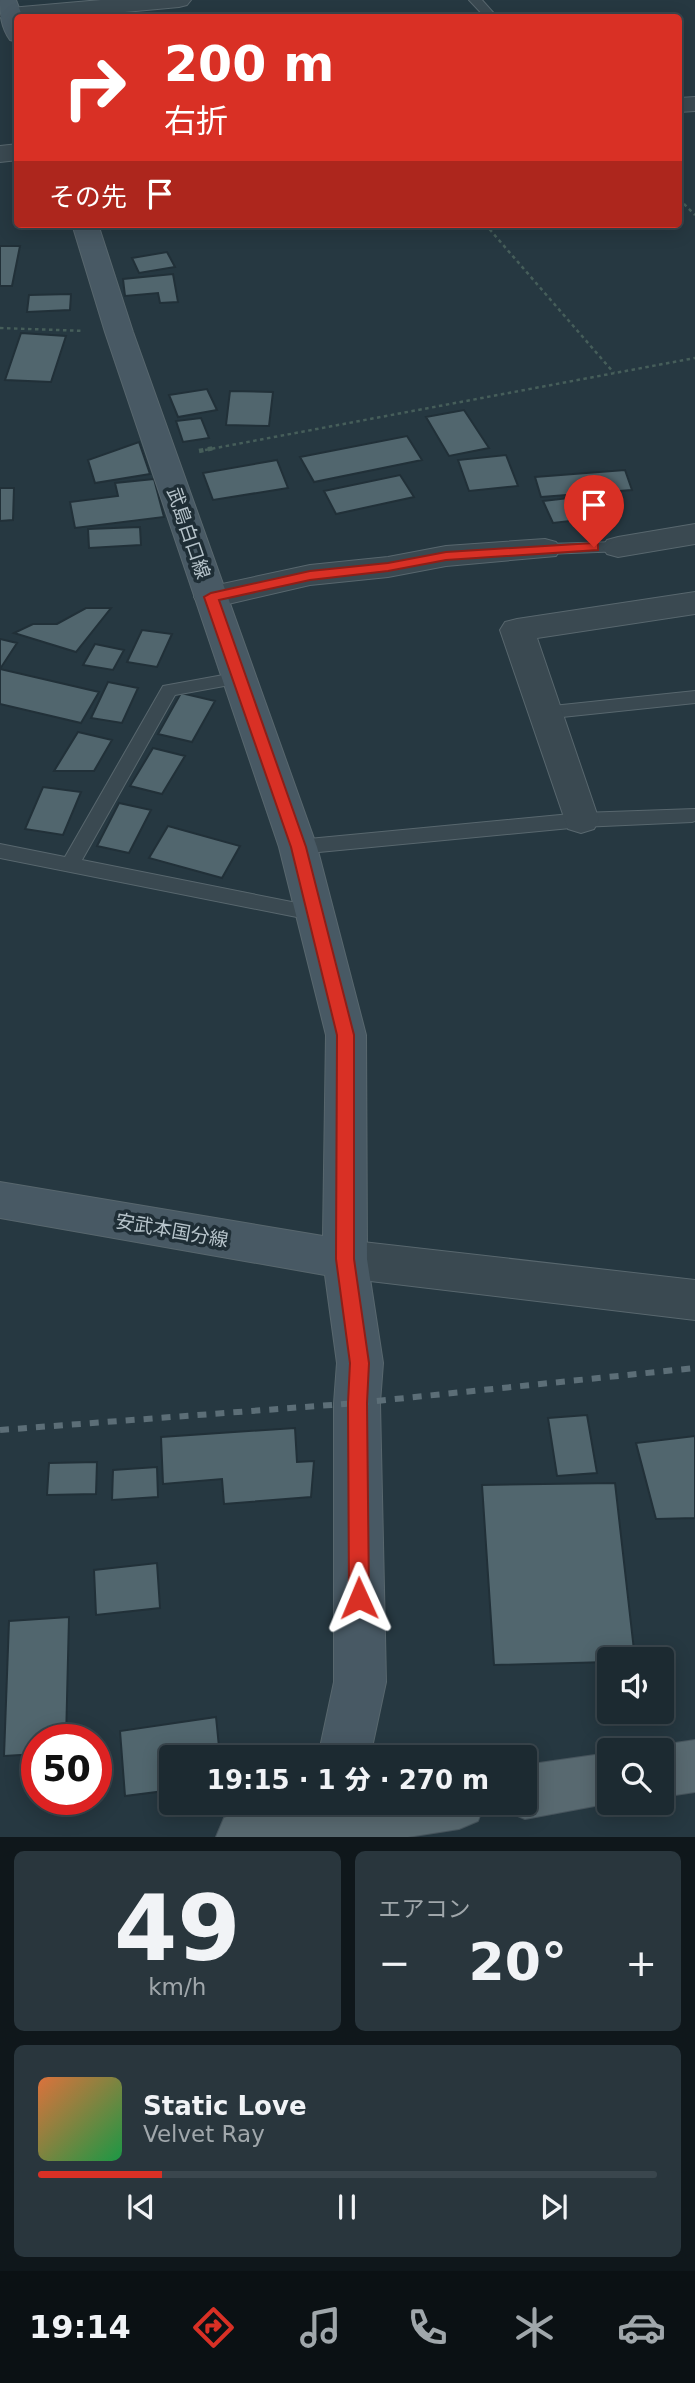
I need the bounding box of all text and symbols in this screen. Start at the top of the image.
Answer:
text: 200 m [164,36,334,93]
icon: right [49,42,140,133]
text: 右折 [164,102,228,140]
icon: arrive [141,175,179,213]
text: その先 [49,182,127,212]
pin [564,475,624,547]
street label: 武島白口線 [163,484,215,582]
icon: arrive [575,486,613,524]
street label: 安武本国分線 [114,1209,230,1251]
position arrow [322,1561,396,1635]
map controls [597,1647,674,1815]
button: sound [597,1647,674,1724]
speed limit sign: 50 [21,1724,112,1815]
button: search [597,1738,674,1815]
text: 19:15 · 1 分 · 270 m [207,1765,489,1795]
text: 49 [114,1876,241,1981]
text: エアコン [379,1896,471,1922]
text: 20° [469,1932,567,1992]
text: − [379,1941,410,1985]
text: + [625,1941,657,1985]
text: km/h [148,1974,206,2000]
text: Static Love [143,2091,307,2121]
text: Velvet Ray [143,2121,265,2147]
icon: previous [122,2188,160,2226]
icon: pause [328,2188,366,2226]
icon: next [535,2188,573,2226]
icon: directions [189,2303,238,2352]
icon: music [296,2303,345,2352]
icon: phone [403,2303,452,2352]
icon: climate [510,2303,559,2352]
icon: car [617,2303,666,2352]
text: 19:14 [29,2308,131,2346]

